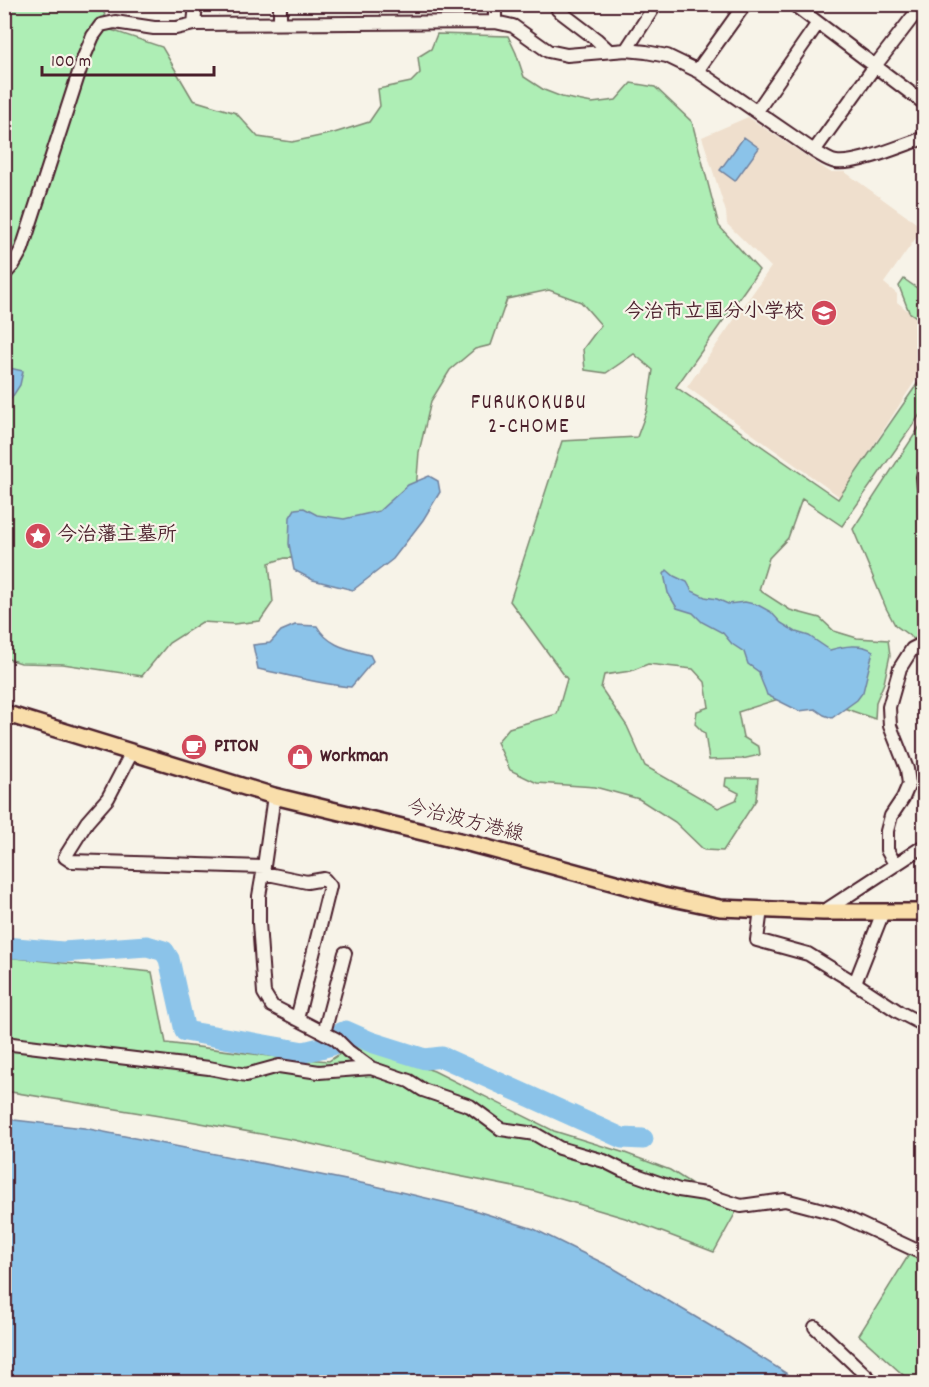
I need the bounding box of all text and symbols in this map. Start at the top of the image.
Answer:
scale bar [42,39,214,77]
text: 100 m [51,50,91,75]
school or university icon: 今治市立国分小学校 [809,298,839,328]
place label: 今治市立国分小学校 [624,299,804,327]
district label: FURUKOKUBU 2-CHOME [471,389,587,443]
place icon: 今治藩主墓所 [23,521,53,551]
place label: 今治藩主墓所 [57,522,177,550]
cafe icon: PITON [179,732,209,762]
place label: PITON [214,733,259,761]
shop icon: Workman [285,742,315,772]
place label: Workman [320,743,388,771]
street label: 今治波方港線 [403,794,527,850]

